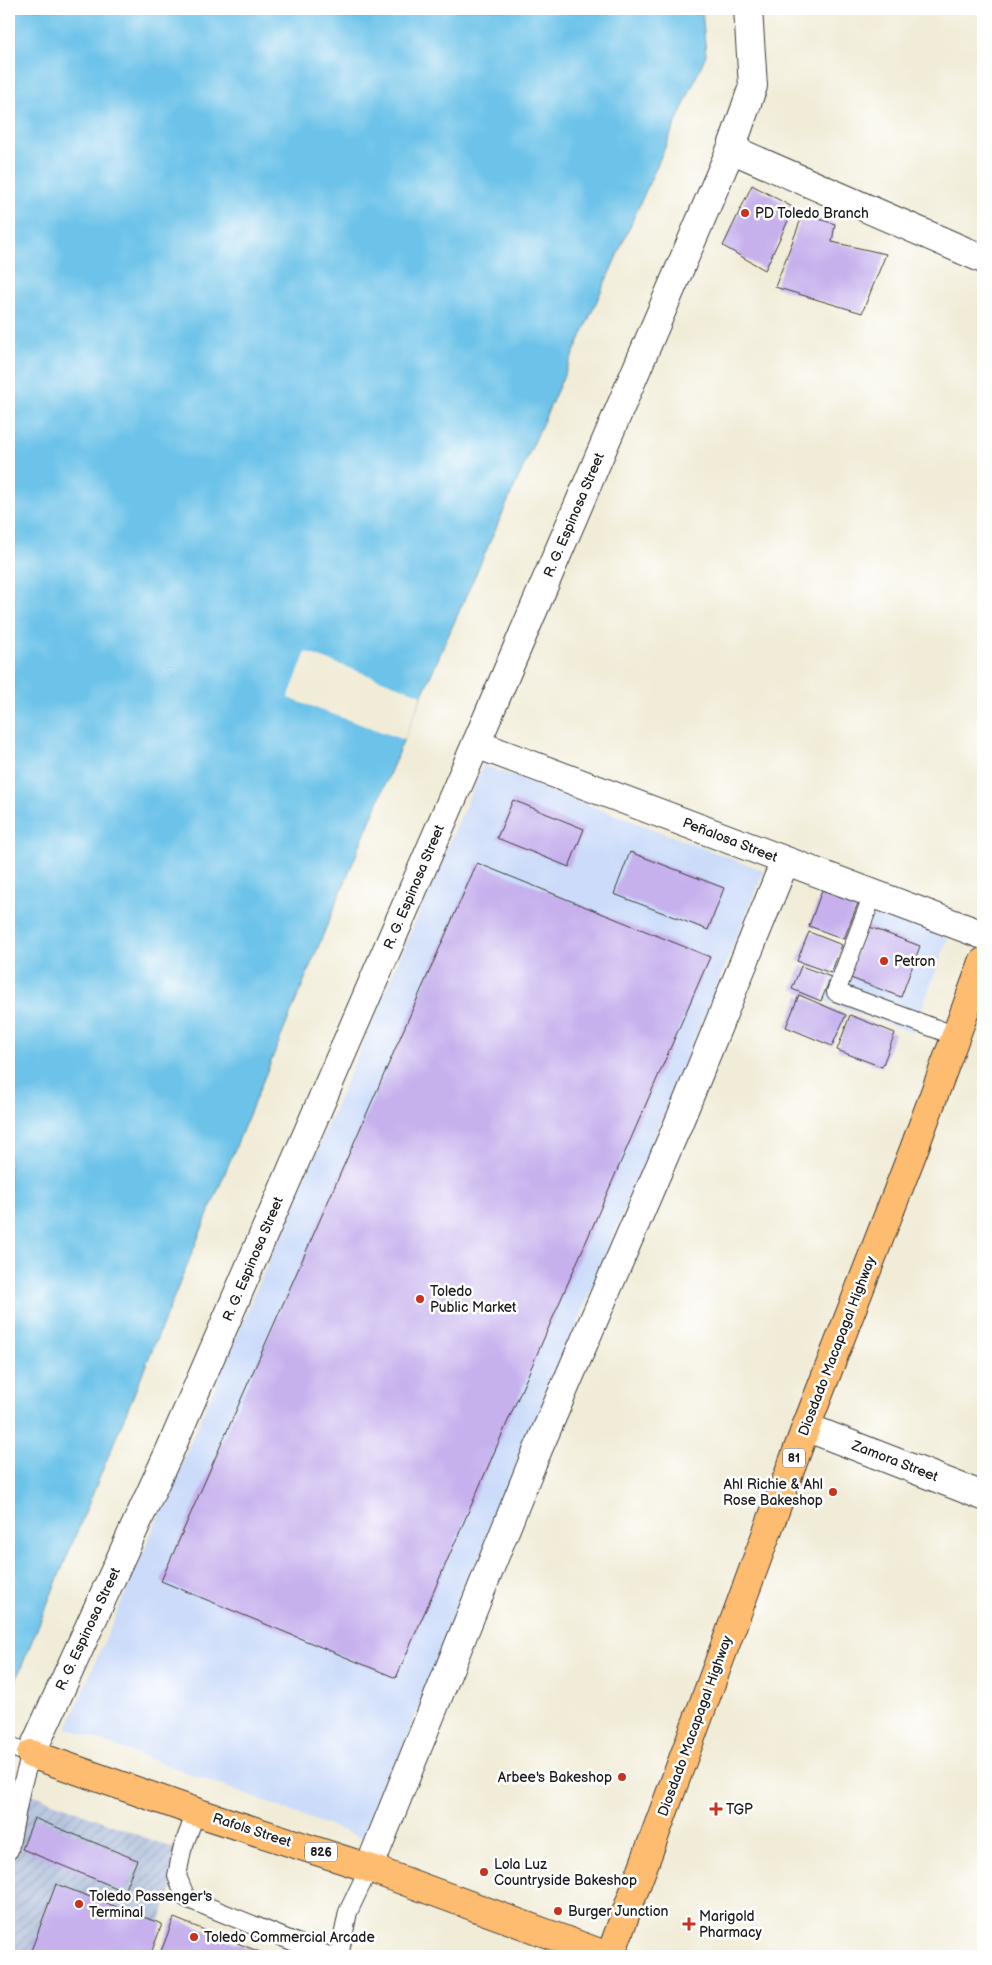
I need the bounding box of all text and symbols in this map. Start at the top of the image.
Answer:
place label: PD Toledo Branch [755,205,869,222]
marker: PD Toledo Branch [739,207,751,219]
street label: R. G. Espinosa Street [540,450,608,580]
street label: Peñalosa Street [680,814,780,866]
street label: R. G. Espinosa Street [380,822,448,952]
place label: Petron [894,953,936,970]
marker: Petron [878,955,890,967]
street label: R. G. Espinosa Street [219,1194,287,1324]
street label: Diosdado Macapagal Highway [795,1253,879,1438]
place label: Toledo Public Market [430,1283,517,1316]
marker: Toledo Public Market [414,1293,426,1305]
street label: Zamora Street [849,1436,941,1485]
road number: 81 [783,1449,805,1468]
place label: Ahl Richie & Ahl Rose Bakeshop [723,1476,823,1509]
marker: Ahl Richie & Ahl Rose Bakeshop [827,1486,839,1498]
street label: R. G. Espinosa Street [52,1564,124,1693]
street label: Diosdado Macapagal Highway [654,1633,736,1819]
place label: Arbee's Bakeshop [498,1769,612,1786]
marker: Arbee's Bakeshop [616,1771,628,1783]
place label: TGP [726,1801,753,1818]
marker: TGP [710,1803,722,1815]
street label: Rafols Street [211,1809,294,1851]
road number: 826 [305,1842,337,1861]
place label: Lola Luz Countryside Bakeshop [494,1856,637,1889]
marker: Lola Luz Countryside Bakeshop [478,1866,490,1878]
place label: Toledo Passenger's Terminal [89,1888,212,1921]
marker: Toledo Passenger's Terminal [73,1898,85,1910]
place label: Burger Junction [568,1903,669,1920]
marker: Burger Junction [552,1905,564,1917]
place label: Marigold Pharmacy [699,1908,762,1941]
marker: Marigold Pharmacy [683,1918,695,1930]
place label: Toledo Commercial Arcade [204,1929,375,1946]
marker: Toledo Commercial Arcade [188,1931,200,1943]

